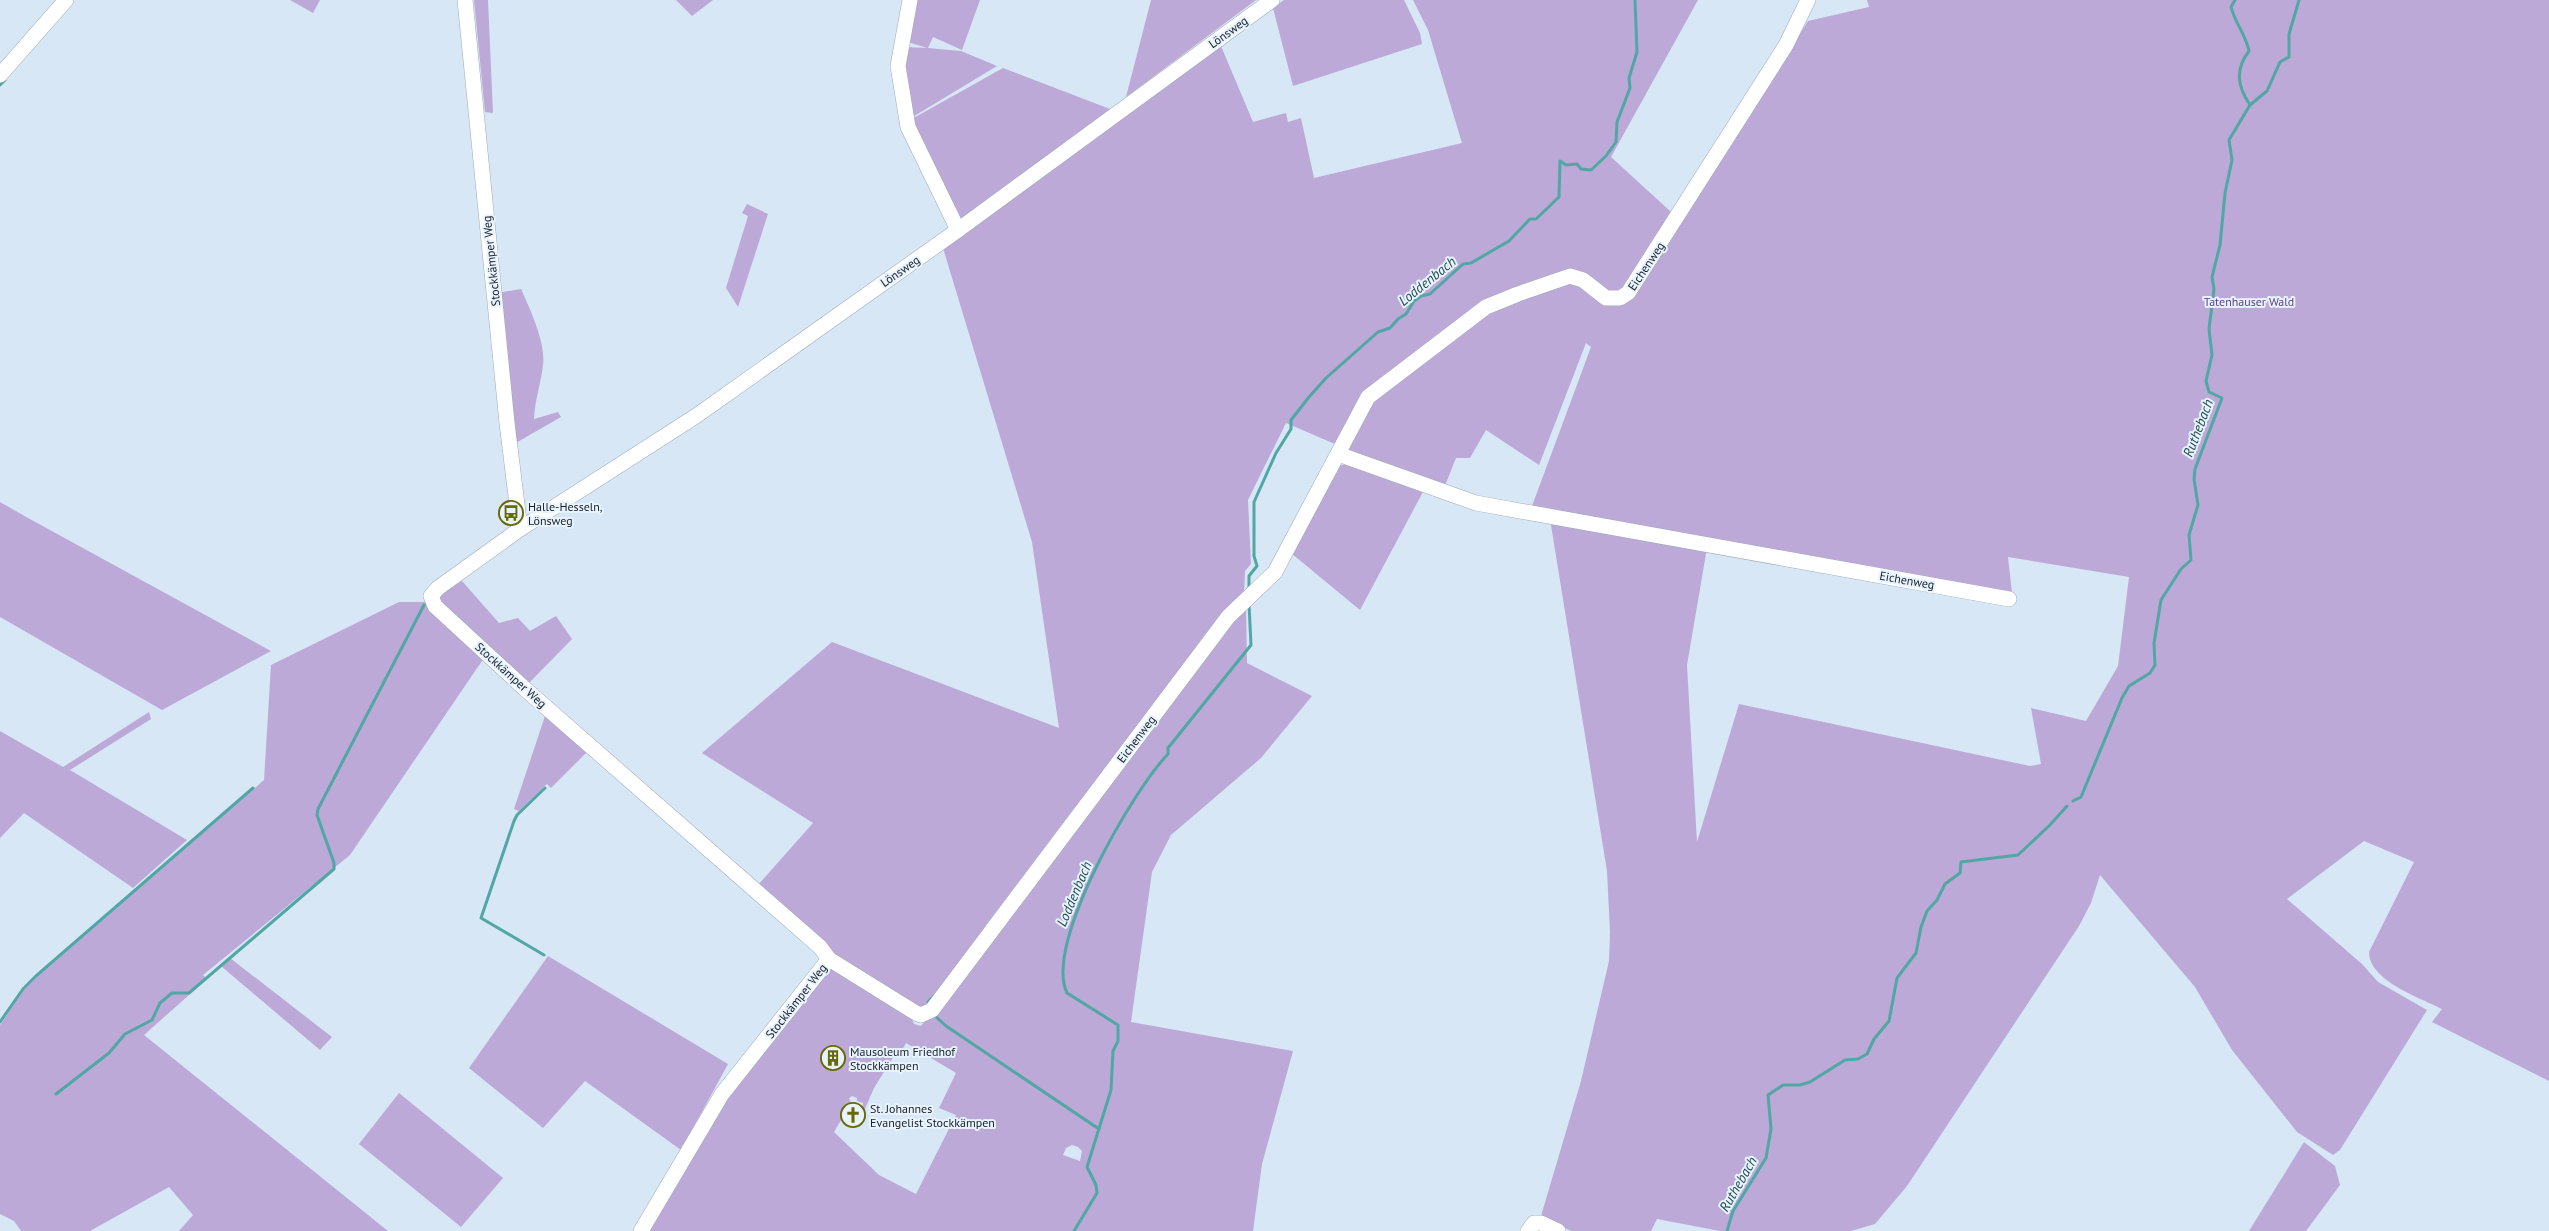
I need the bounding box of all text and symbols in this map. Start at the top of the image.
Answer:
street label: Lönsweg [1206,13,1250,51]
street label: Stockkämper Weg [479,215,503,307]
street label: Eichenweg [1624,239,1668,293]
street label: Lönsweg [877,252,923,290]
water label: Loddenbach [1395,252,1459,310]
park label: Tatenhauser Wald [2204,294,2294,309]
water label: Ruthebach [2179,397,2217,459]
place label: Halle-Hesseln, Lönsweg [528,499,603,528]
bus stop icon: Halle-Hesseln, Lönsweg [498,500,524,526]
street label: Eichenweg [1878,568,1936,592]
street label: Stockkämper Weg [472,639,550,711]
street label: Eichenweg [1113,712,1159,766]
water label: Loddenbach [1052,859,1096,929]
street label: Stockkämper Weg [762,961,830,1041]
place label: Mausoleum Friedhof Stockkämpen [850,1044,956,1073]
building icon: Mausoleum Friedhof Stockkämpen [820,1045,846,1071]
place label: St. Johannes Evangelist Stockkämpen [870,1101,995,1130]
church icon: St. Johannes Evangelist Stockkämpen [840,1102,866,1128]
water label: Ruthebach [1715,1153,1761,1215]

